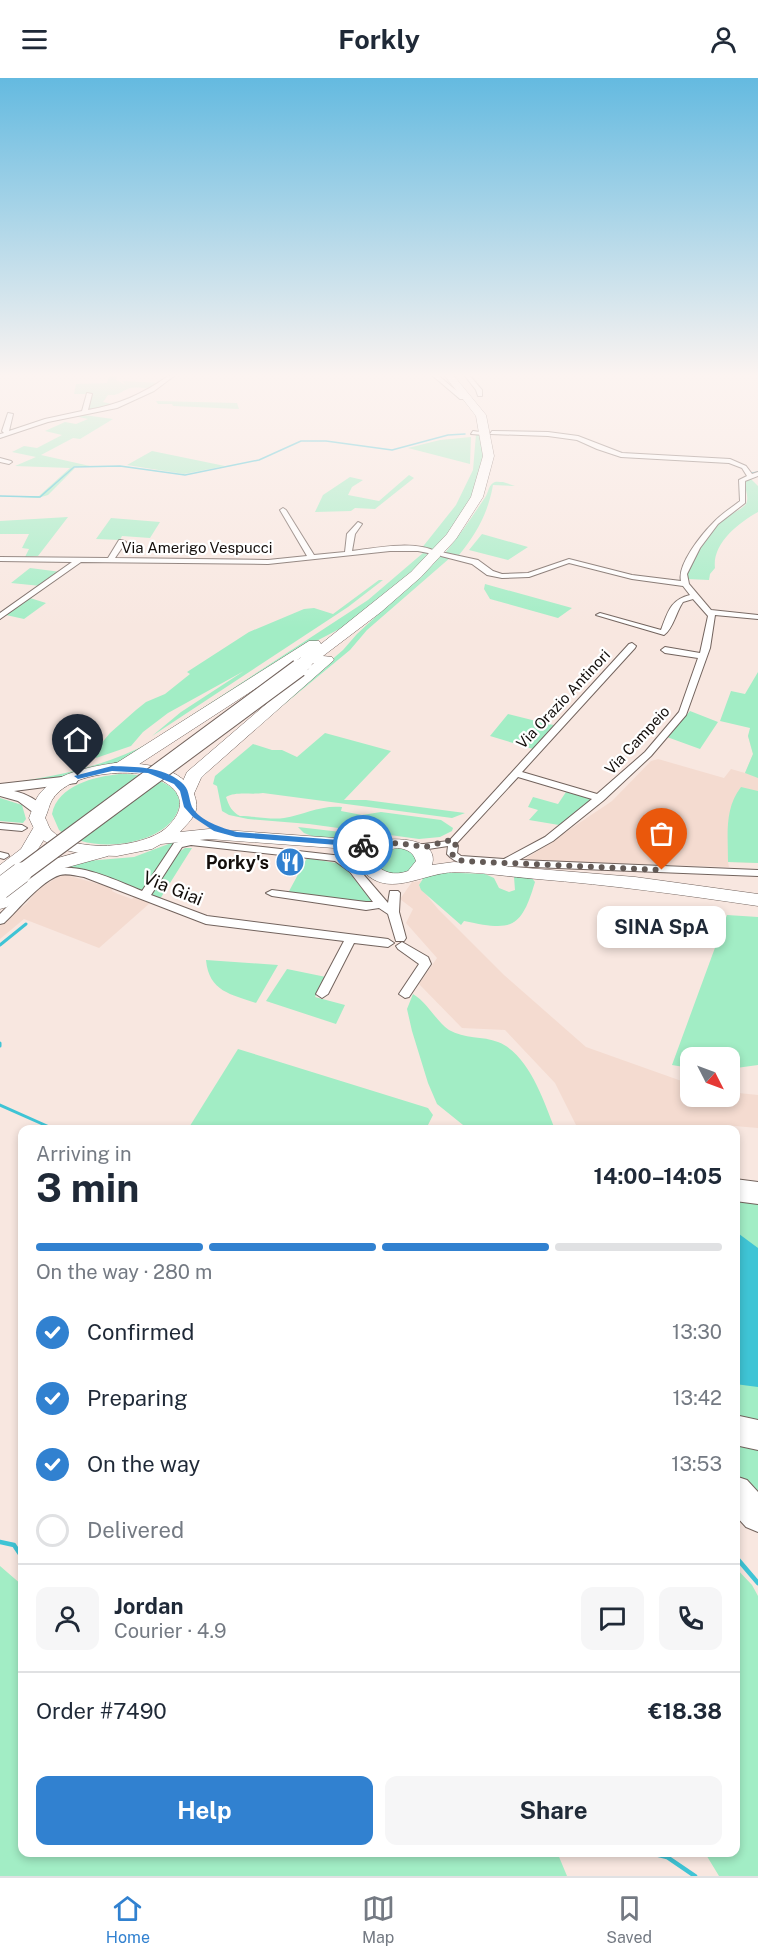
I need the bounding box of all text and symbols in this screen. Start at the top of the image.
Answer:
icon: menu [18,23,51,56]
text: Forkly [338,23,420,55]
icon: person [707,23,740,56]
street label: Via Amerigo Vespucci [121,539,273,556]
street label: Via Orazio Antinori [513,646,613,752]
street label: Via Campeio [601,702,673,778]
pin [52,714,103,776]
icon: home [61,723,94,756]
pin [636,808,687,870]
courier [333,815,393,875]
icon: bag [645,817,678,850]
icon: bike [347,829,380,862]
restaurant icon: Porky's [274,846,306,878]
place label: Porky's [206,852,269,873]
street label: Via Giai [140,866,206,910]
callout: SINA SpA [598,906,726,948]
text: SINA SpA [614,915,709,939]
north arrow [680,1047,740,1107]
map controls [680,1047,740,1107]
text: Arriving in [36,1142,131,1166]
text: 14:00–14:05 [594,1163,722,1189]
text: 3 min [36,1165,139,1211]
text: On the way · 280 m [36,1260,212,1284]
icon: check [36,1316,69,1349]
text: Confirmed [87,1319,194,1345]
text: 13:30 [672,1320,722,1344]
icon: check [36,1382,69,1415]
text: Preparing [87,1385,188,1411]
text: 13:42 [672,1386,722,1410]
icon: check [36,1448,69,1481]
text: On the way [87,1451,200,1477]
text: 13:53 [671,1452,722,1476]
text: Delivered [87,1517,184,1543]
button: person [36,1587,99,1650]
button: chat [581,1587,644,1650]
button: phone [659,1587,722,1650]
text: Jordan [114,1593,183,1619]
text: Courier · 4.9 [114,1619,226,1643]
text: Order #7490 [36,1698,167,1724]
text: €18.38 [648,1698,722,1724]
button: Help [36,1776,373,1845]
button: Share [385,1776,722,1845]
tab: Home [106,1892,150,1947]
tab: Map [362,1892,395,1947]
tab: Saved [606,1892,652,1947]

